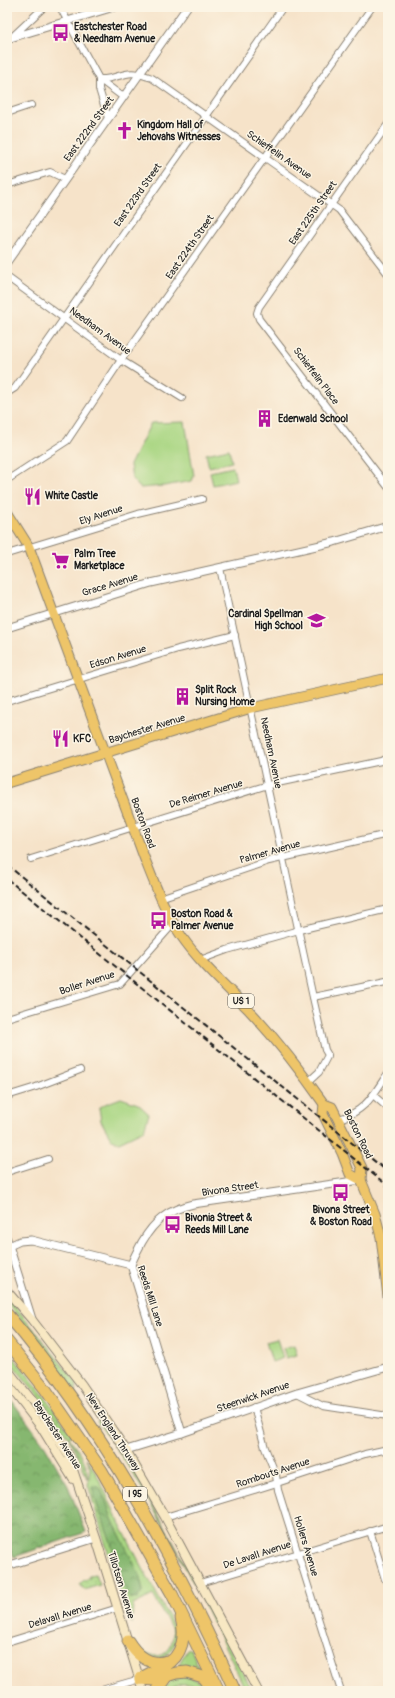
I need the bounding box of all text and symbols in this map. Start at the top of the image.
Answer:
place label: Eastchester Road & Needham Avenue [74,21,156,45]
bus stop icon: Eastchester Road & Needham Avenue [51,23,71,43]
street label: East 222nd Street [61,93,117,164]
place label: Kingdom Hall of Jehovahs Witnesses [137,119,221,143]
church icon: Kingdom Hall of Jehovahs Witnesses [114,121,134,141]
street label: Schieffelin Avenue [244,128,314,182]
street label: East 223rd Street [112,160,165,229]
street label: East 225th Street [287,178,340,247]
street label: East 224th Street [163,212,217,281]
street label: Needham Avenue [67,305,133,357]
street label: Schieffelin Place [291,345,341,407]
building icon: Edenwald School [255,409,275,429]
place label: Edenwald School [278,413,348,425]
restaurant icon: White Castle [22,486,42,506]
place label: White Castle [45,490,99,502]
street label: Ely Avenue [78,502,124,528]
place label: Palm Tree Marketplace [74,548,125,572]
supermarket icon: Palm Tree Marketplace [51,550,71,570]
street label: Grace Avenue [81,571,139,599]
place label: Cardinal Spellman High School [228,608,303,632]
school or university icon: Cardinal Spellman High School [306,610,326,630]
street label: Edson Avenue [88,643,148,671]
place label: Split Rock Nursing Home [195,684,256,708]
building icon: Split Rock Nursing Home [172,686,192,706]
street label: Baychester Avenue [107,712,187,746]
street label: Needham Avenue [258,716,284,790]
restaurant icon: KFC [50,729,70,749]
place label: KFC [73,733,91,745]
street label: De Reimer Avenue [168,777,244,811]
street label: Boston Road [128,796,158,850]
street label: Palmer Avenue [238,838,302,866]
place label: Boston Road & Palmer Avenue [171,908,235,932]
bus stop icon: Boston Road & Palmer Avenue [148,910,168,930]
street label: Boller Avenue [58,968,116,998]
road number: US 1 [228,994,254,1008]
street label: Boston Road [341,1107,375,1161]
street label: Bivona Street [201,1179,260,1199]
bus stop icon: Bivona Street & Boston Road [331,1183,351,1203]
place label: Bivona Street & Boston Road [310,1204,372,1228]
place label: Bivonia Street & Reeds Mill Lane [185,1212,252,1236]
bus stop icon: Bivonia Street & Reeds Mill Lane [162,1214,182,1234]
street label: Reeds Mill Lane [134,1264,166,1328]
street label: Steenwick Avenue [215,1379,291,1415]
street label: New England Thruway [83,1391,143,1474]
street label: Baychester Avenue [30,1399,84,1472]
street label: Rombouts Avenue [235,1455,311,1491]
road number: I 95 [123,1487,147,1501]
street label: Hollers Avenue [291,1514,321,1578]
street label: De Lavall Avenue [222,1538,292,1572]
street label: Tillotson Avenue [105,1550,137,1620]
street label: Delavall Avenue [27,1601,93,1631]

